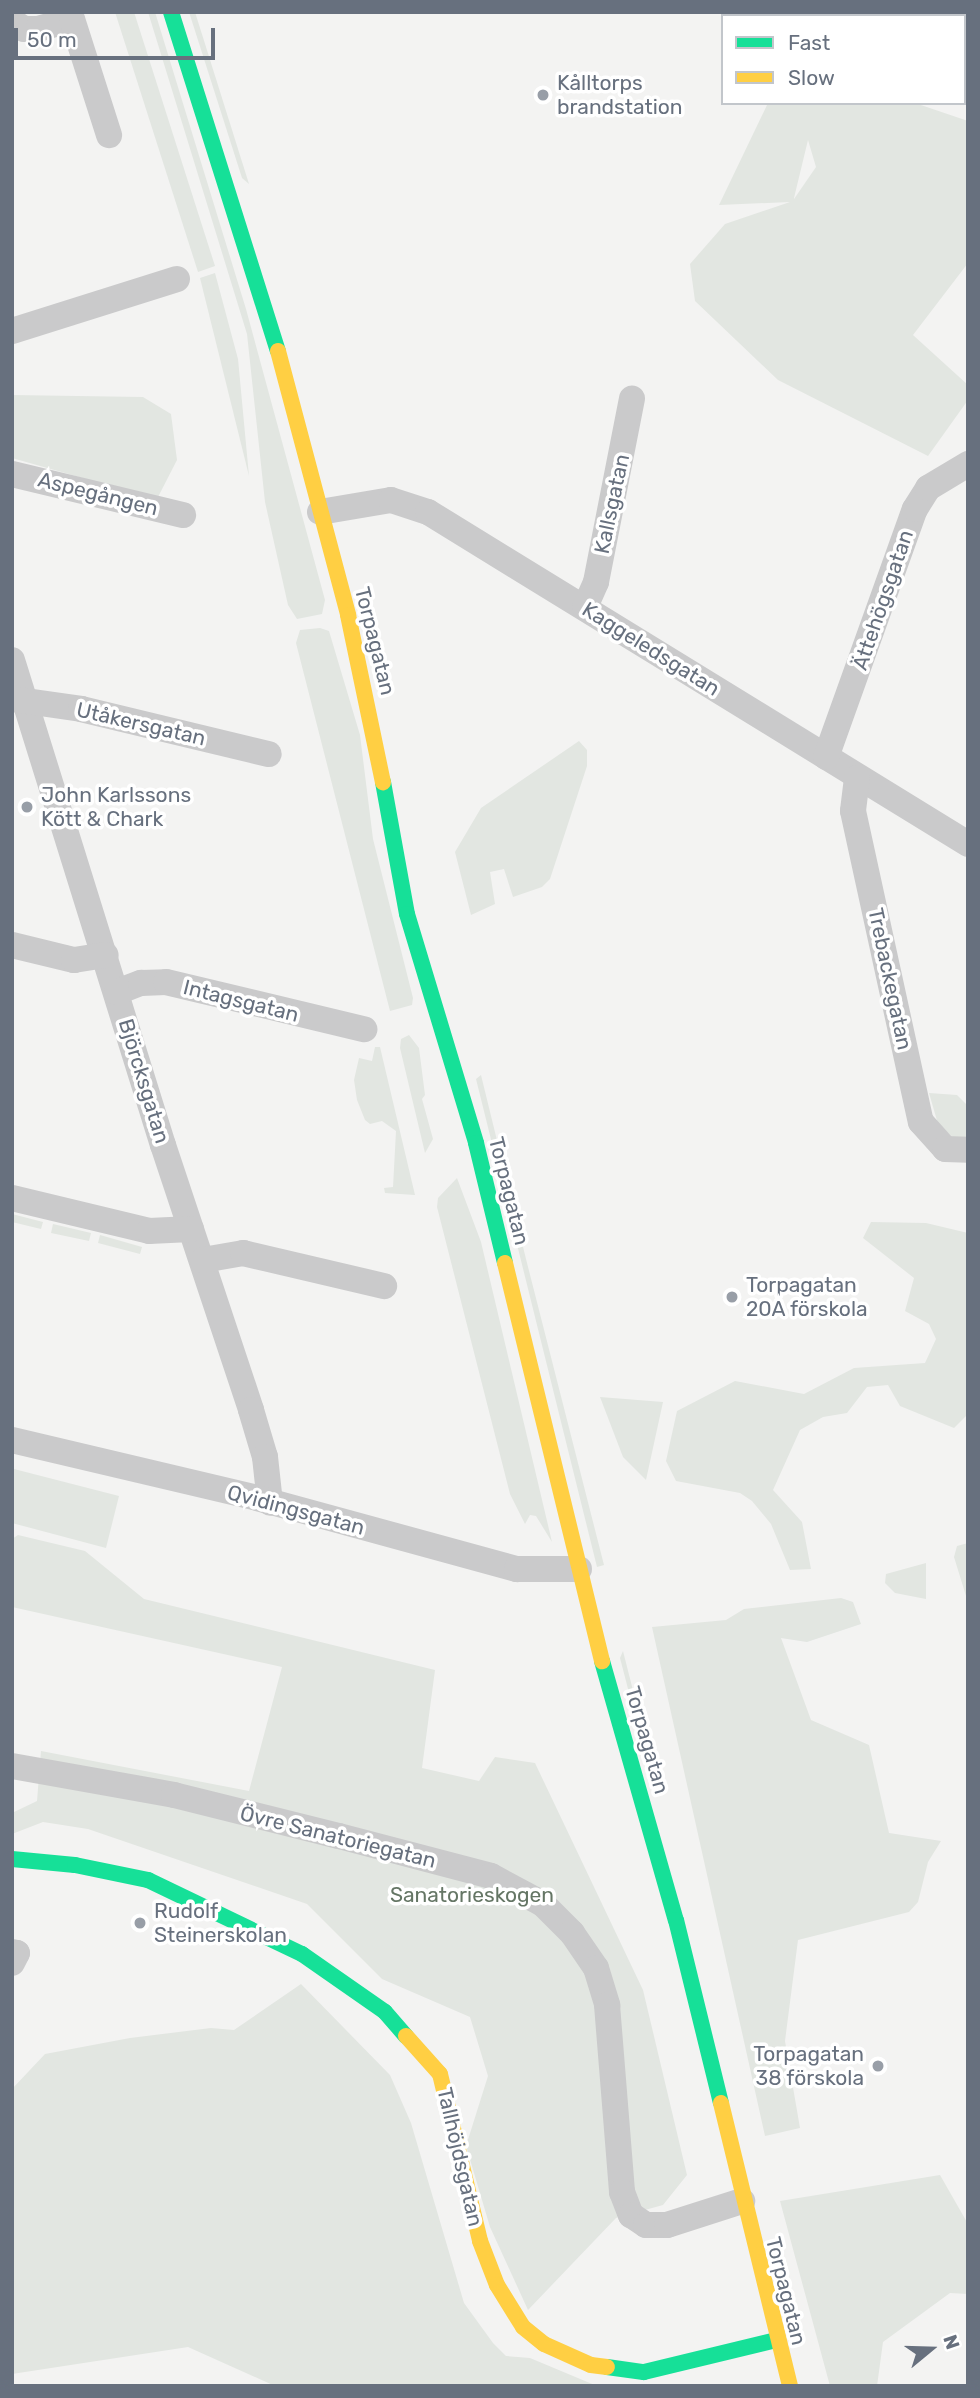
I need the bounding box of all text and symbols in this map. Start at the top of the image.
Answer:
scale bar [18,14,219,58]
legend [721,14,966,105]
text: 50 m [27,27,77,52]
text: Fast [788,30,830,55]
text: Slow [788,65,835,90]
place label: Kålltorps brandstation [557,70,683,120]
marker: Kålltorps brandstation [535,87,551,103]
street label: Kallsgatan [589,452,635,556]
street label: Aspegången [35,467,161,521]
street label: Ättehögsgatan [847,527,919,673]
street label: Torpagatan [349,584,401,698]
street label: Kaggeledsgatan [578,597,724,701]
street label: Utåkersgatan [74,697,208,751]
place label: John Karlssons Kött & Chark [41,782,191,832]
marker: John Karlssons Kött & Chark [19,799,35,815]
street label: Trebackegatan [863,906,917,1052]
street label: Intagsgatan [181,975,301,1027]
street label: Björcksgatan [113,1016,175,1146]
street label: Torpagatan [483,1134,535,1248]
place label: Torpagatan 20A förskola [746,1272,869,1322]
marker: Torpagatan 20A förskola [724,1289,740,1305]
street label: Qvidingsgatan [225,1480,367,1540]
street label: Torpagatan [620,1683,674,1797]
street label: Övre Sanatoriegatan [237,1800,439,1874]
park label: Sanatorieskogen [390,1882,554,1908]
place label: Rudolf Steinerskolan [154,1898,287,1948]
marker: Rudolf Steinerskolan [132,1915,148,1931]
place label: Torpagatan 38 förskola [753,2041,864,2091]
marker: Torpagatan 38 förskola [870,2058,886,2074]
street label: Tallhöjdsgatan [432,2085,488,2229]
street label: Torpagatan [760,2234,812,2348]
north arrow [896,2314,966,2384]
text: N [938,2332,964,2352]

